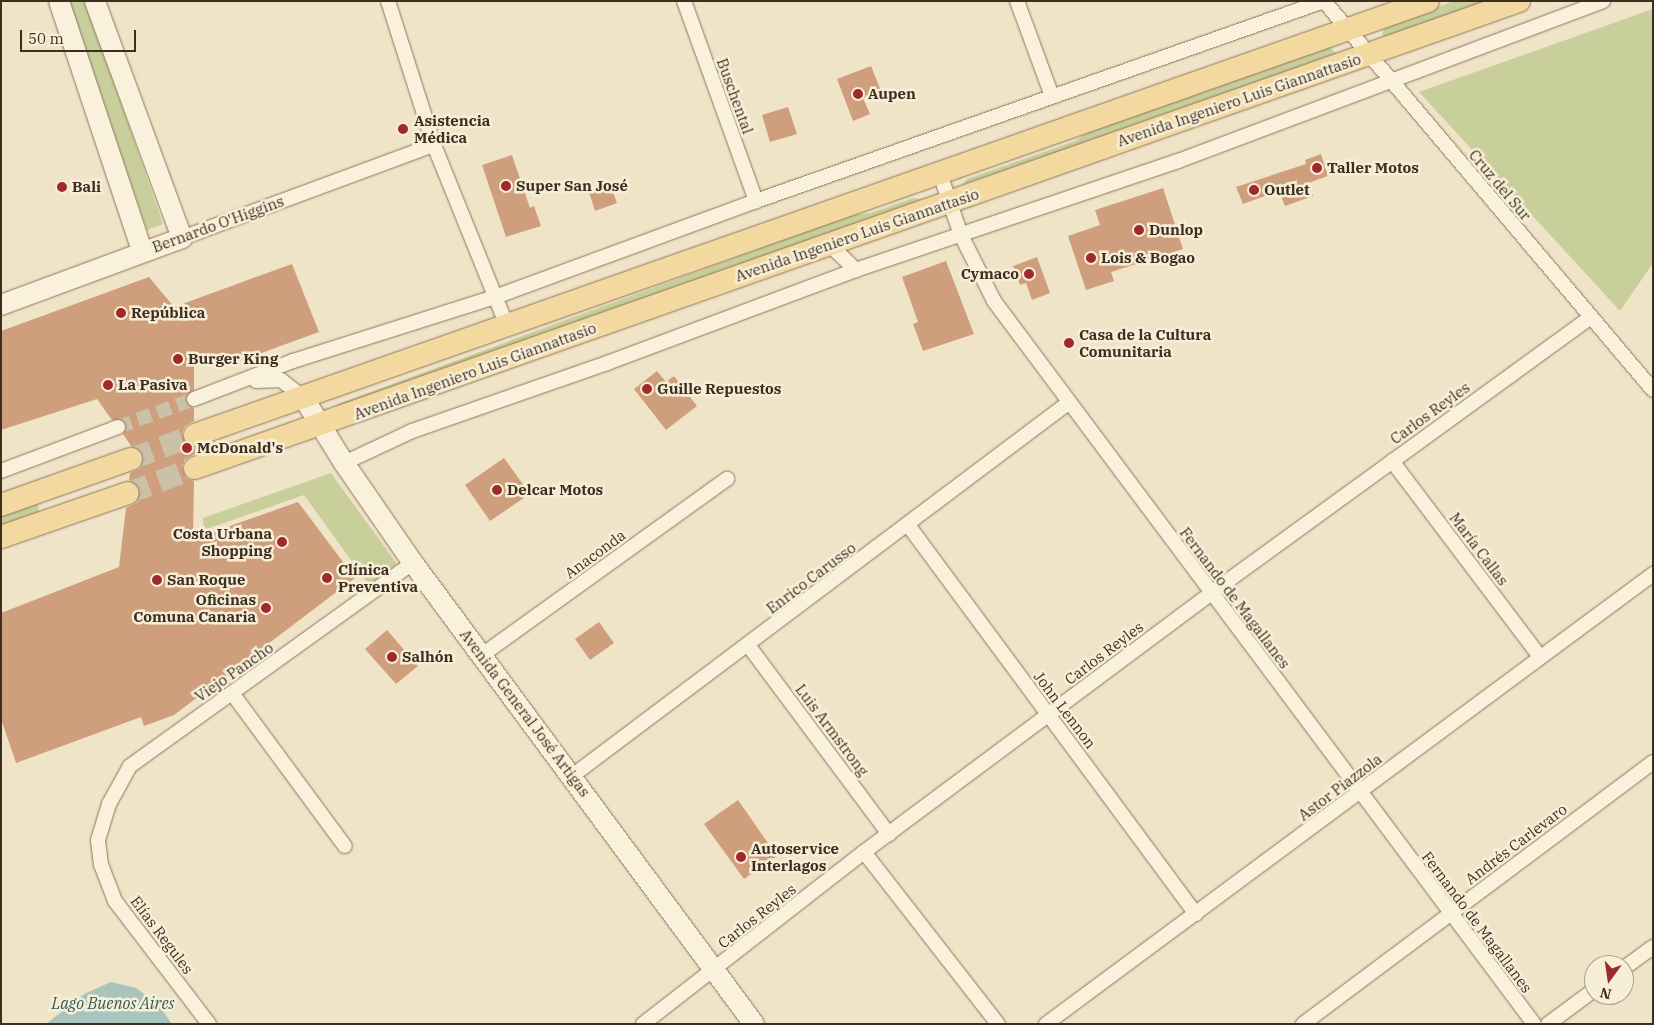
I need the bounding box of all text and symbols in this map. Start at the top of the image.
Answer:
scale bar [22,20,139,52]
text: 50 m [28,29,64,48]
street label: Avenida Ingeniero Luis Giannattasio [1115,50,1363,150]
street label: Buschental [713,56,757,136]
place label: Aupen [868,85,916,103]
marker: Aupen [852,88,864,100]
place label: Asistencia Médica [414,111,490,146]
marker: Asistencia Médica [396,122,410,136]
street label: Cruz del Sur [1465,146,1535,224]
place label: Taller Motos [1327,159,1419,177]
marker: Taller Motos [1311,162,1323,174]
place label: Super San José [516,177,628,195]
place label: Bali [72,178,101,196]
marker: Super San José [500,180,512,192]
marker: Bali [56,181,68,193]
place label: Outlet [1264,181,1310,199]
marker: Outlet [1248,184,1260,196]
street label: Avenida Ingeniero Luis Giannattasio [733,185,981,285]
street label: Bernardo O'Higgins [150,192,286,256]
place label: Dunlop [1149,221,1203,239]
marker: Dunlop [1133,224,1145,236]
place label: Lois & Bogao [1101,249,1195,267]
marker: Lois & Bogao [1085,252,1097,264]
place label: Cymaco [961,265,1019,283]
marker: Cymaco [1023,268,1035,280]
place label: República [131,304,205,322]
marker: República [115,307,127,319]
street label: Avenida Ingeniero Luis Giannattasio [351,319,599,423]
place label: Casa de la Cultura Comunitaria [1079,325,1211,360]
marker: Casa de la Cultura Comunitaria [1063,337,1075,349]
place label: Burger King [188,350,278,368]
marker: Burger King [172,353,184,365]
place label: La Pasiva [118,376,187,394]
street label: Carlos Reyles [1387,378,1473,448]
marker: La Pasiva [102,379,114,391]
place label: Guille Repuestos [657,380,781,398]
marker: Guille Repuestos [641,383,653,395]
place label: McDonald's [197,439,283,457]
marker: McDonald's [181,442,193,454]
place label: Delcar Motos [507,481,603,499]
marker: Delcar Motos [491,484,503,496]
street label: María Callas [1446,509,1512,589]
place label: Costa Urbana Shopping [173,524,272,559]
street label: Fernando de Magallanes [1176,524,1294,672]
street label: Anaconda [561,526,629,582]
marker: Costa Urbana Shopping [276,536,288,548]
street label: Enrico Carusso [763,539,859,617]
place label: Clínica Preventiva [338,560,418,595]
place label: San Roque [167,571,246,589]
marker: Clínica Preventiva [320,571,334,585]
marker: San Roque [151,574,163,586]
place label: Oficinas Comuna Canaria [133,590,256,625]
marker: Oficinas Comuna Canaria [260,602,272,614]
street label: Carlos Reyles [1061,618,1147,688]
street label: Avenida General José Artigas [456,626,594,800]
street label: Viejo Pancho [191,638,277,706]
place label: Salhón [402,648,453,666]
marker: Salhón [386,651,398,663]
street label: John Lennon [1030,668,1100,752]
street label: Luis Armstrong [792,681,872,779]
street label: Astor Piazzola [1295,750,1385,824]
street label: Andrés Carlevaro [1462,800,1570,888]
place label: Autoservice Interlagos [751,839,839,874]
street label: Fernando de Magallanes [1418,848,1536,996]
marker: Autoservice Interlagos [735,851,747,863]
street label: Carlos Reyles [714,880,800,952]
street label: Elías Regules [127,892,197,978]
north arrow [1584,955,1634,1005]
text: N [1598,984,1613,1004]
water label: Lago Buenos Aires [52,993,174,1013]

